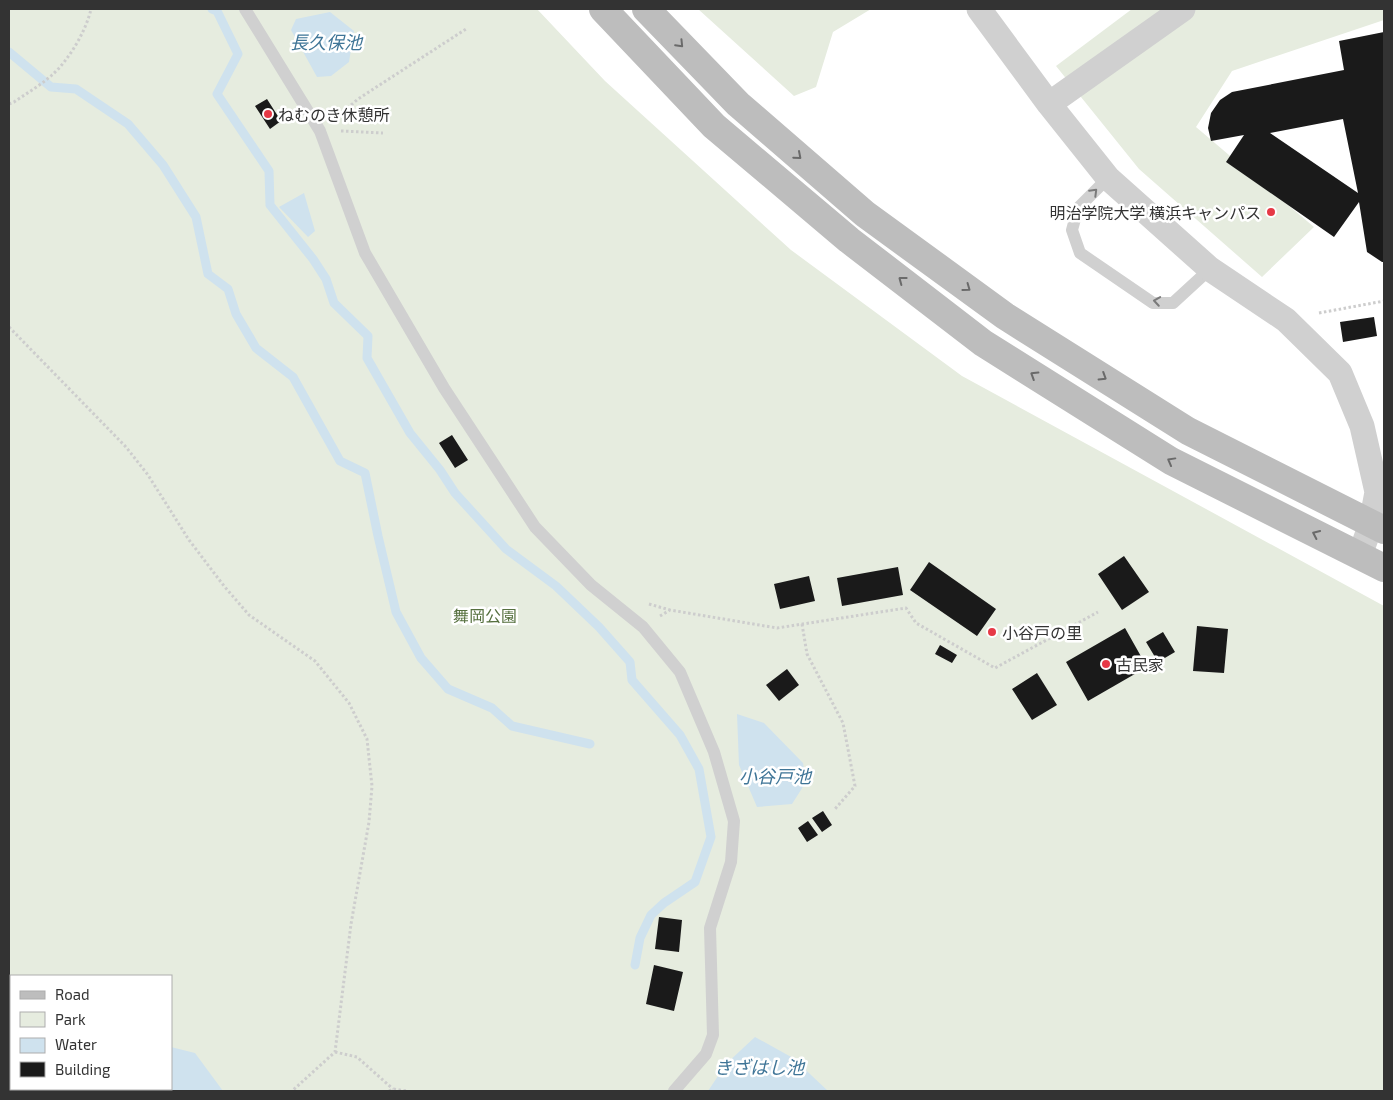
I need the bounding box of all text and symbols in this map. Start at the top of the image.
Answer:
water label: 長久保池 [290,31,364,53]
one-way arrow [674,38,683,47]
place label: ねむのき休憩所 [278,105,390,124]
marker: ねむのき休憩所 [262,108,274,120]
one-way arrow [792,150,801,158]
one-way arrow [1088,188,1097,197]
place label: 明治学院大学 横浜キャンパス [1049,203,1261,222]
marker: 明治学院大学 横浜キャンパス [1265,206,1277,218]
one-way arrow [899,278,908,286]
one-way arrow [961,283,970,291]
one-way arrow [1153,297,1162,307]
one-way arrow [1030,371,1039,381]
one-way arrow [1097,371,1106,381]
one-way arrow [1168,458,1177,468]
one-way arrow [1312,530,1321,541]
park label: 舞岡公園 [453,606,517,625]
place label: 小谷戸の里 [1002,623,1082,642]
marker: 小谷戸の里 [986,626,998,638]
place label: 古民家 [1116,655,1164,674]
marker: 古民家 [1100,658,1112,670]
water label: 小谷戸池 [739,765,813,787]
legend [10,975,172,1090]
text: Road [55,985,90,1003]
text: Park [55,1010,86,1028]
text: Water [55,1035,97,1053]
water label: きざはし池 [714,1056,806,1078]
text: Building [55,1060,111,1078]

